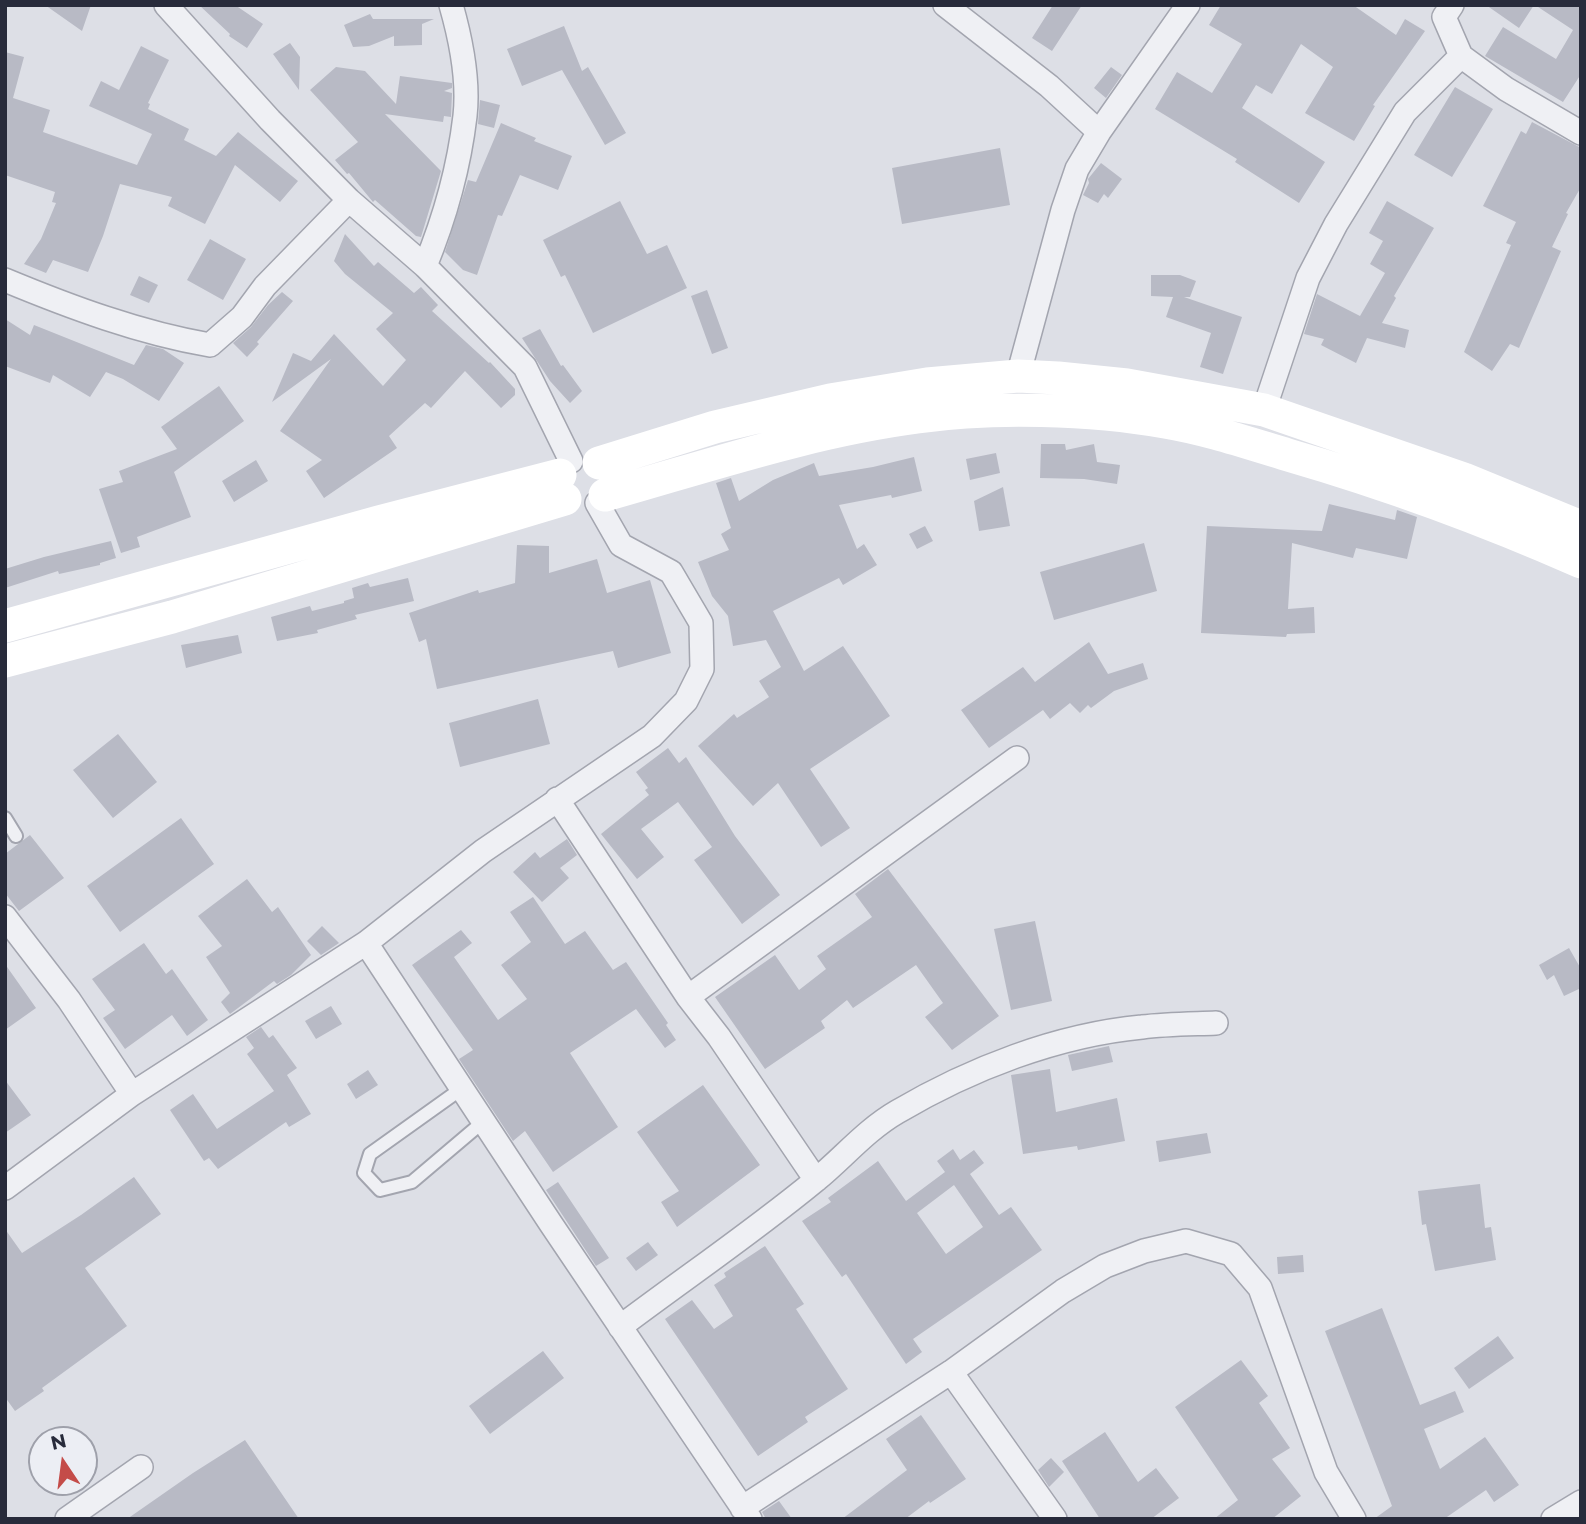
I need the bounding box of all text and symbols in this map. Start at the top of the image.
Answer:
north arrow [28,1426,98,1496]
text: N [49,1429,69,1455]

